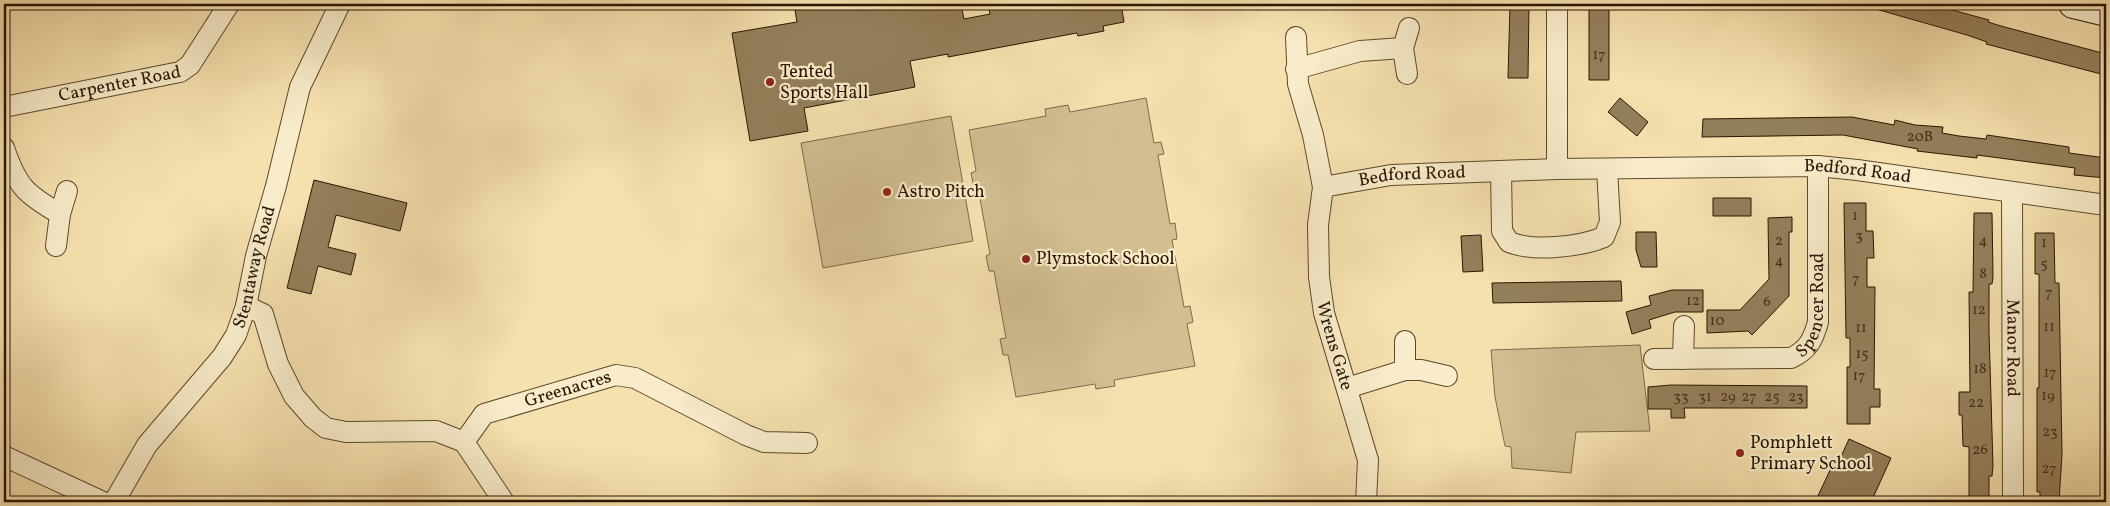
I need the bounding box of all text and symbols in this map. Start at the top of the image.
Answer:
house number: 17 [1592,45,1606,66]
street label: Carpenter Road [56,60,183,108]
place label: Tented Sports Hall [780,60,868,106]
marker: Tented Sports Hall [764,76,776,88]
house number: 20B [1907,127,1933,148]
street label: Bedford Road [1804,153,1913,190]
street label: Bedford Road [1356,160,1466,193]
place label: Astro Pitch [897,180,985,205]
marker: Astro Pitch [881,186,893,198]
street label: Stentaway Road [227,203,282,332]
house number: 1 [1852,206,1858,227]
house number: 3 [1855,226,1863,247]
house number: 2 [1775,231,1783,252]
house number: 4 [1979,231,1988,252]
house number: 1 [2041,233,2047,254]
place label: Plymstock School [1036,247,1175,272]
house number: 4 [1775,251,1784,272]
marker: Plymstock School [1020,253,1032,265]
street label: Spencer Road [1790,253,1831,364]
house number: 5 [2040,254,2048,275]
house number: 8 [1979,264,1987,285]
house number: 7 [1852,269,1860,290]
house number: 7 [2045,283,2053,304]
house number: 12 [1686,291,1700,312]
house number: 6 [1763,292,1771,313]
street label: Manor Road [2000,299,2025,397]
street label: Wrens Gate [1310,300,1359,393]
house number: 12 [1972,300,1986,321]
house number: 10 [1710,311,1724,332]
house number: 11 [2043,317,2055,338]
house number: 11 [1855,318,1867,339]
house number: 15 [1855,344,1869,365]
house number: 18 [1973,359,1987,380]
house number: 17 [2043,363,2057,384]
street label: Greenacres [522,365,614,414]
house number: 17 [1852,366,1866,387]
house number: 19 [2041,386,2055,407]
house number: 33 [1673,387,1689,408]
house number: 31 [1698,387,1712,408]
house number: 29 [1720,387,1736,408]
house number: 27 [1742,387,1756,408]
house number: 25 [1764,387,1780,408]
house number: 23 [1788,387,1804,408]
house number: 22 [1968,393,1984,414]
house number: 23 [2042,422,2058,443]
place label: Pomphlett Primary School [1750,431,1871,477]
house number: 26 [1972,440,1988,461]
marker: Pomphlett Primary School [1734,447,1746,459]
house number: 27 [2042,459,2056,480]

